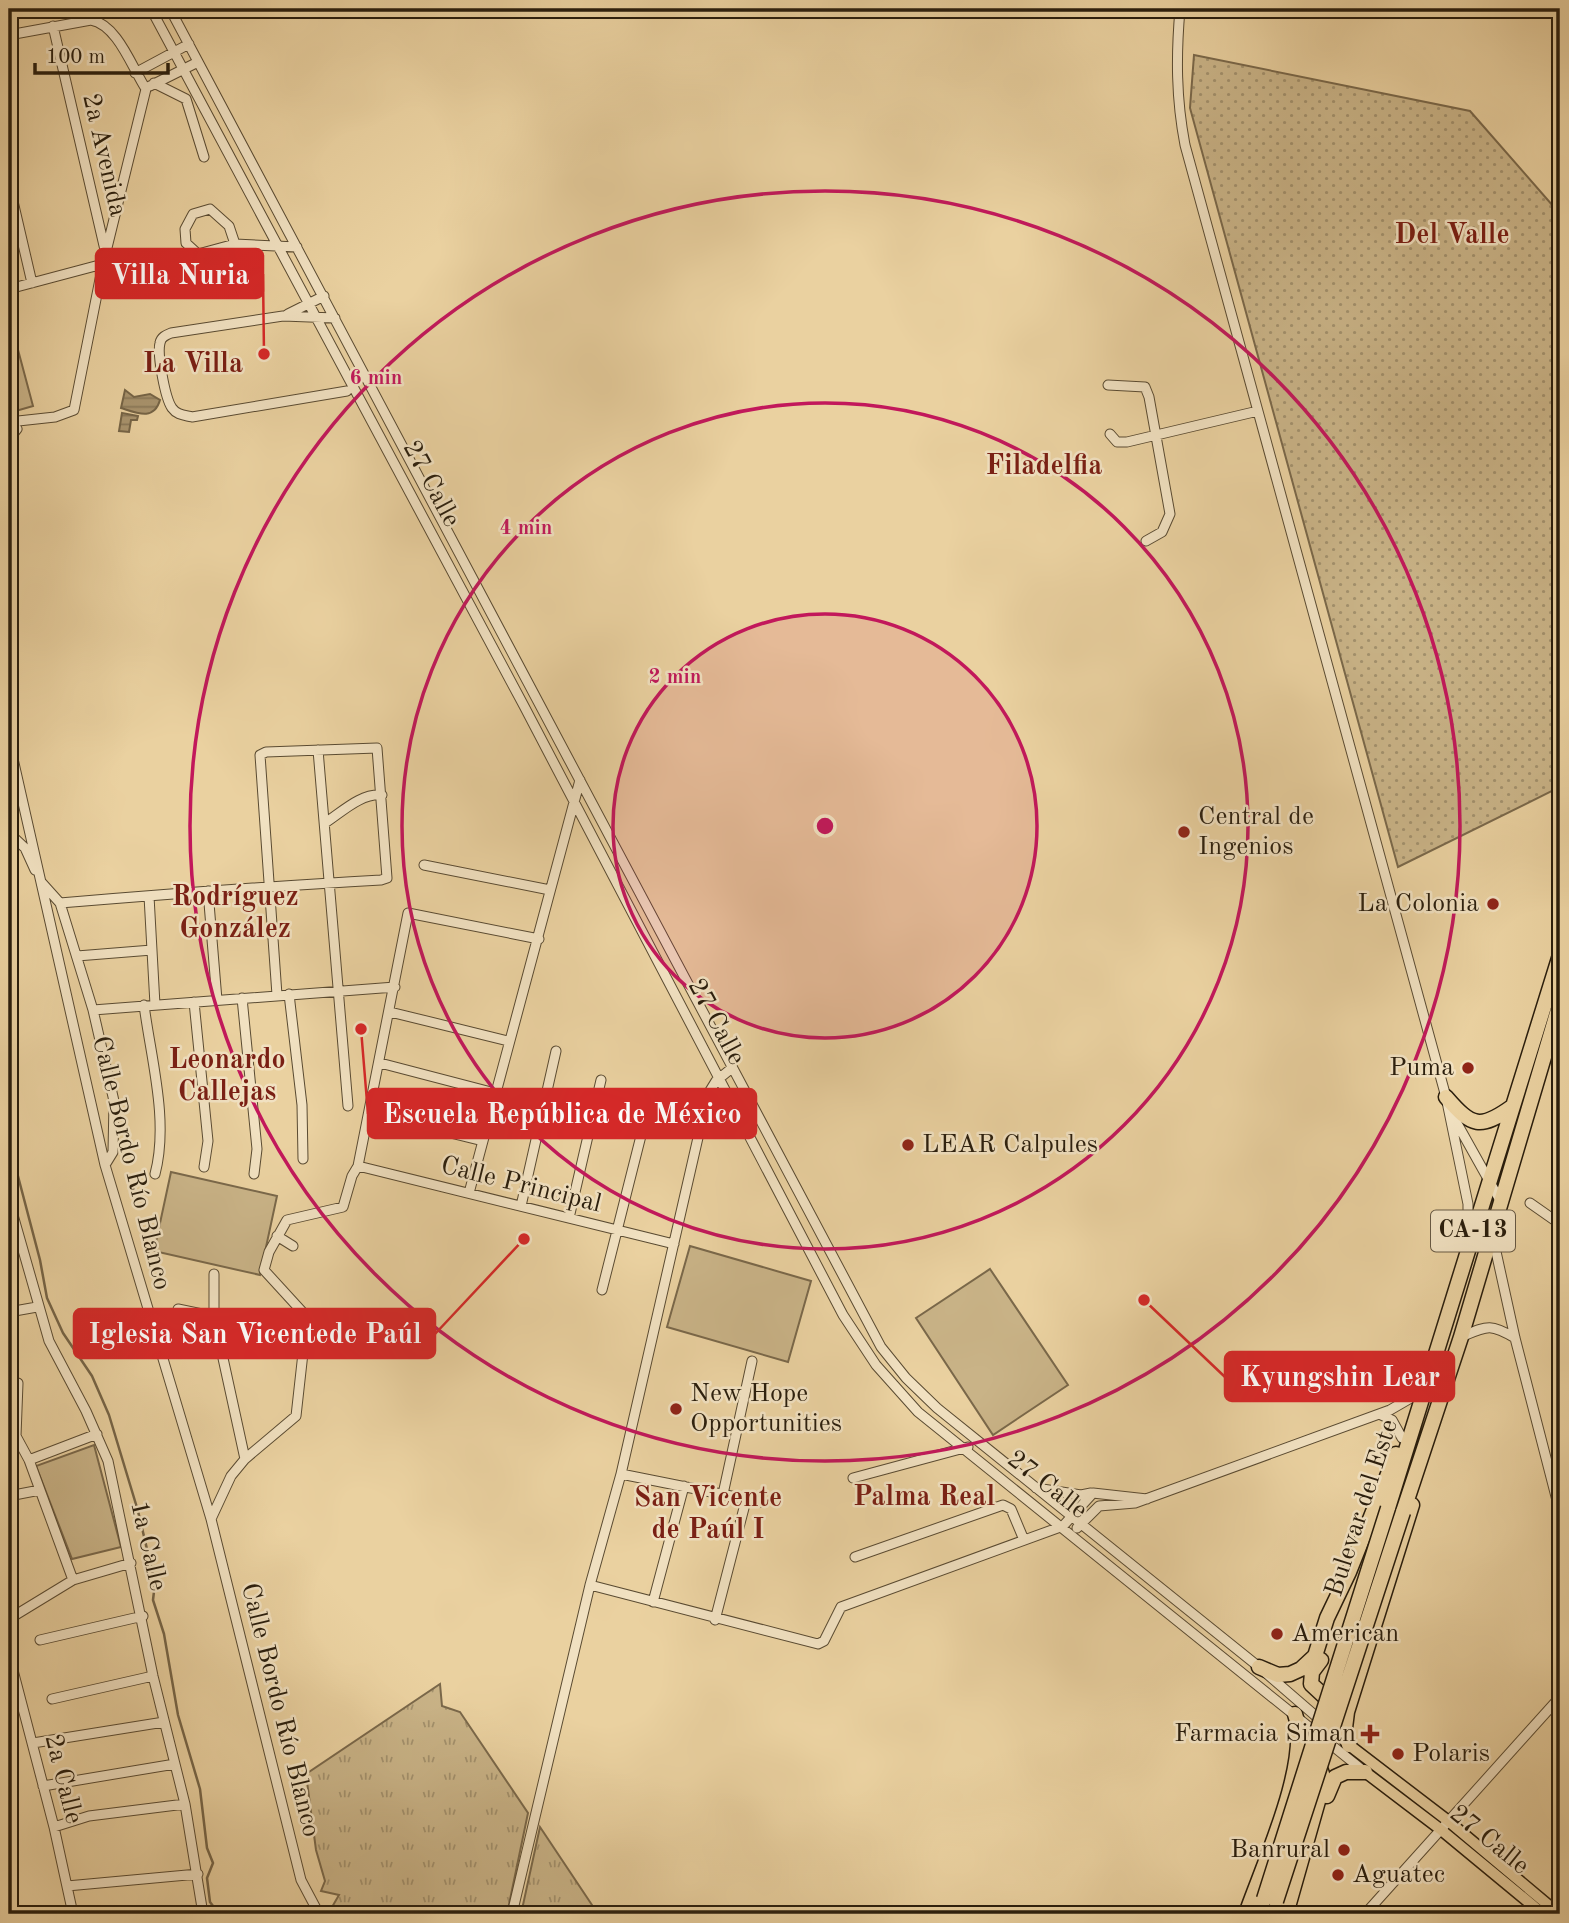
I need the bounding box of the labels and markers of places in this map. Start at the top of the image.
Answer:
callout: Villa Nuria [96,249,263,298]
place label: Central de Ingenios [1198,804,1314,860]
centre of rings [813,814,837,838]
marker: Central de Ingenios [1176,824,1192,840]
place label: La Colonia [1357,891,1479,917]
marker: La Colonia [1485,896,1501,912]
place label: Puma [1389,1055,1454,1081]
marker: Puma [1460,1060,1476,1076]
callout: Escuela República de México [368,1089,756,1138]
place label: LEAR Calpules [922,1132,1098,1158]
marker: LEAR Calpules [900,1137,916,1153]
callout: Iglesia San Vicentede Paúl [74,1309,435,1358]
callout: Kyungshin Lear [1225,1352,1454,1401]
place label: New Hope Opportunities [690,1381,842,1437]
marker: New Hope Opportunities [668,1401,684,1417]
place label: American [1291,1621,1399,1647]
marker: American [1269,1626,1285,1642]
place label: Farmacia Siman [1174,1721,1356,1747]
marker: Farmacia Siman [1362,1726,1378,1742]
place label: Polaris [1412,1741,1490,1767]
marker: Polaris [1390,1746,1406,1762]
place label: Banrural [1230,1837,1330,1863]
marker: Banrural [1336,1842,1352,1858]
place label: Aguatec [1352,1862,1445,1888]
marker: Aguatec [1330,1867,1346,1883]

